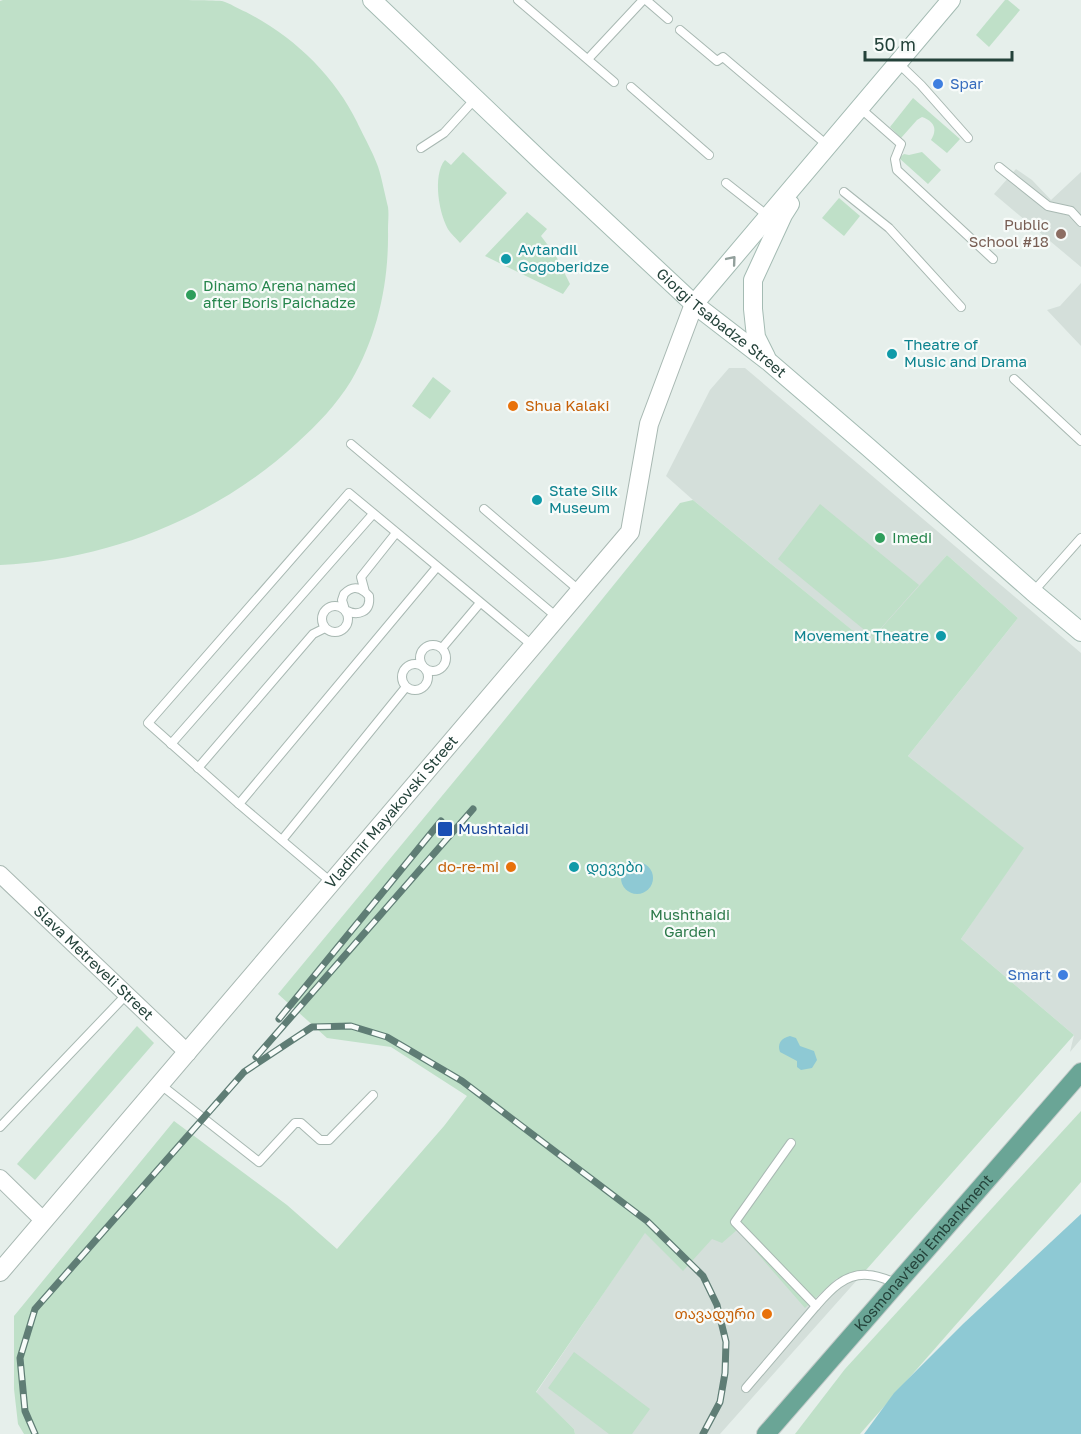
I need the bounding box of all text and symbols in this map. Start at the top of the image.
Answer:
scale bar [865,24,1012,62]
text: 50 m [874,33,916,55]
place label: Spar [950,74,983,92]
marker: Spar [931,77,945,91]
place label: Public School #18 [969,215,1049,250]
marker: Public School #18 [1054,227,1068,241]
place label: Avtandil Gogoberidze [518,240,609,275]
marker: Avtandil Gogoberidze [499,252,513,266]
one-way arrow [724,256,735,267]
street label: Giorgi Tsabadze Street [653,264,791,381]
place label: Dinamo Arena named after Boris Paichadze [203,276,356,311]
marker: Dinamo Arena named after Boris Paichadze [184,288,198,302]
place label: Theatre of Music and Drama [904,335,1027,370]
marker: Theatre of Music and Drama [885,347,899,361]
place label: Shua Kalaki [525,396,610,414]
marker: Shua Kalaki [506,399,520,413]
place label: State Silk Museum [549,481,618,516]
marker: State Silk Museum [530,493,544,507]
place label: Imedi [892,528,932,546]
marker: Imedi [873,531,887,545]
place label: Movement Theatre [794,626,929,644]
marker: Movement Theatre [934,629,948,643]
street label: Vladimir Mayakovski Street [321,731,461,892]
place label: Mushtaidi [458,819,529,837]
marker: Mushtaidi [436,820,454,838]
place label: do-re-mi [438,857,499,875]
place label: დევები [586,857,643,876]
marker: do-re-mi [504,860,518,874]
marker: დევები [567,860,581,874]
street label: Slava Metreveli Street [31,901,158,1023]
park label: Mushthaidi Garden [650,905,730,940]
place label: Smart [1007,965,1051,983]
marker: Smart [1056,968,1070,982]
street label: Kosmonavtebi Embankment [850,1170,996,1335]
place label: თავადური [674,1304,755,1323]
marker: თავადური [760,1307,774,1321]

